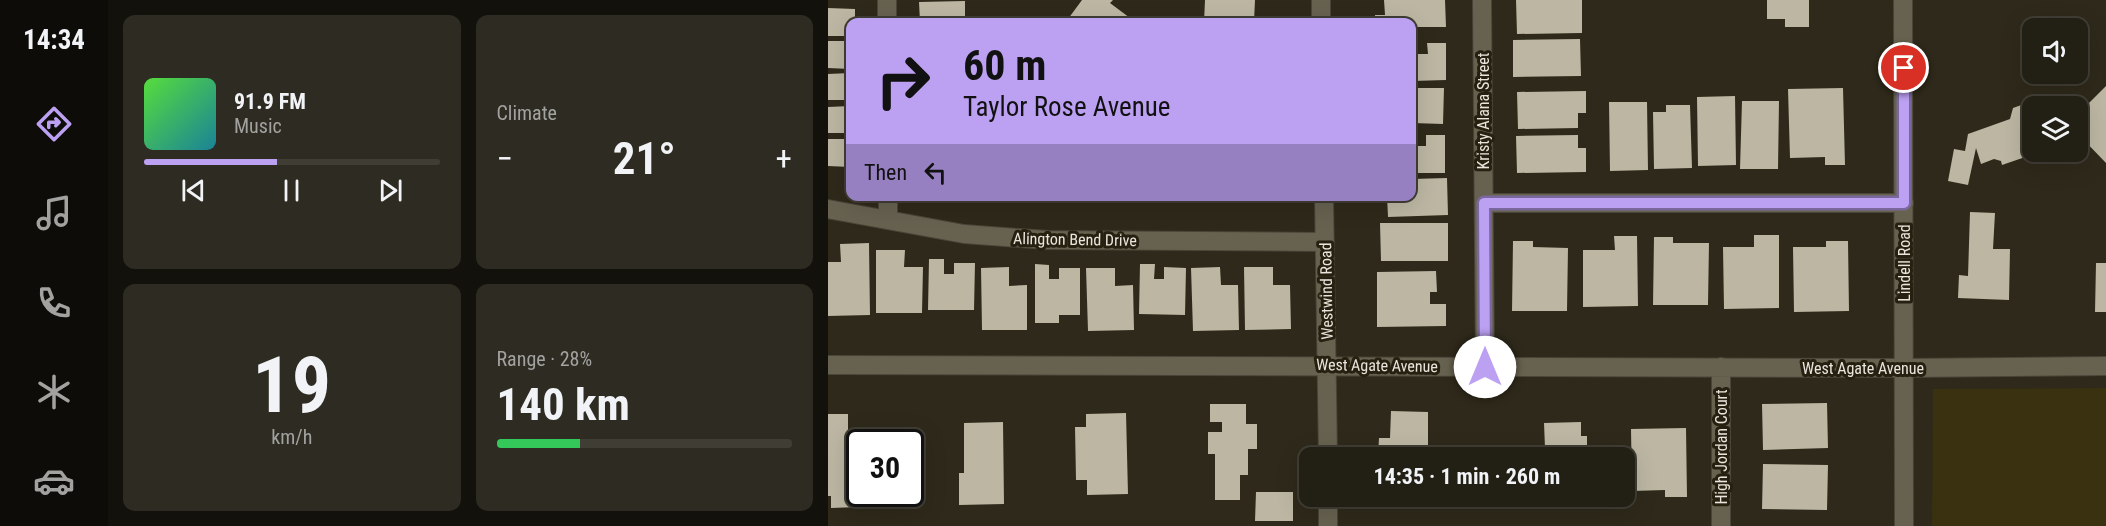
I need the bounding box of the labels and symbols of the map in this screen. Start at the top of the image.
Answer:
pin [1878,42,1929,93]
street label: Kristy Alana Street [1474,52,1493,169]
street label: Lindell Road [1895,224,1914,302]
street label: Alington Bend Drive [1013,229,1137,250]
street label: Westwind Road [1316,242,1337,340]
position arrow [1453,335,1517,399]
street label: West Agate Avenue [1316,355,1438,376]
street label: West Agate Avenue [1802,359,1924,378]
street label: High Jordan Court [1712,389,1731,505]
speed limit sign: 30 [846,429,924,507]

